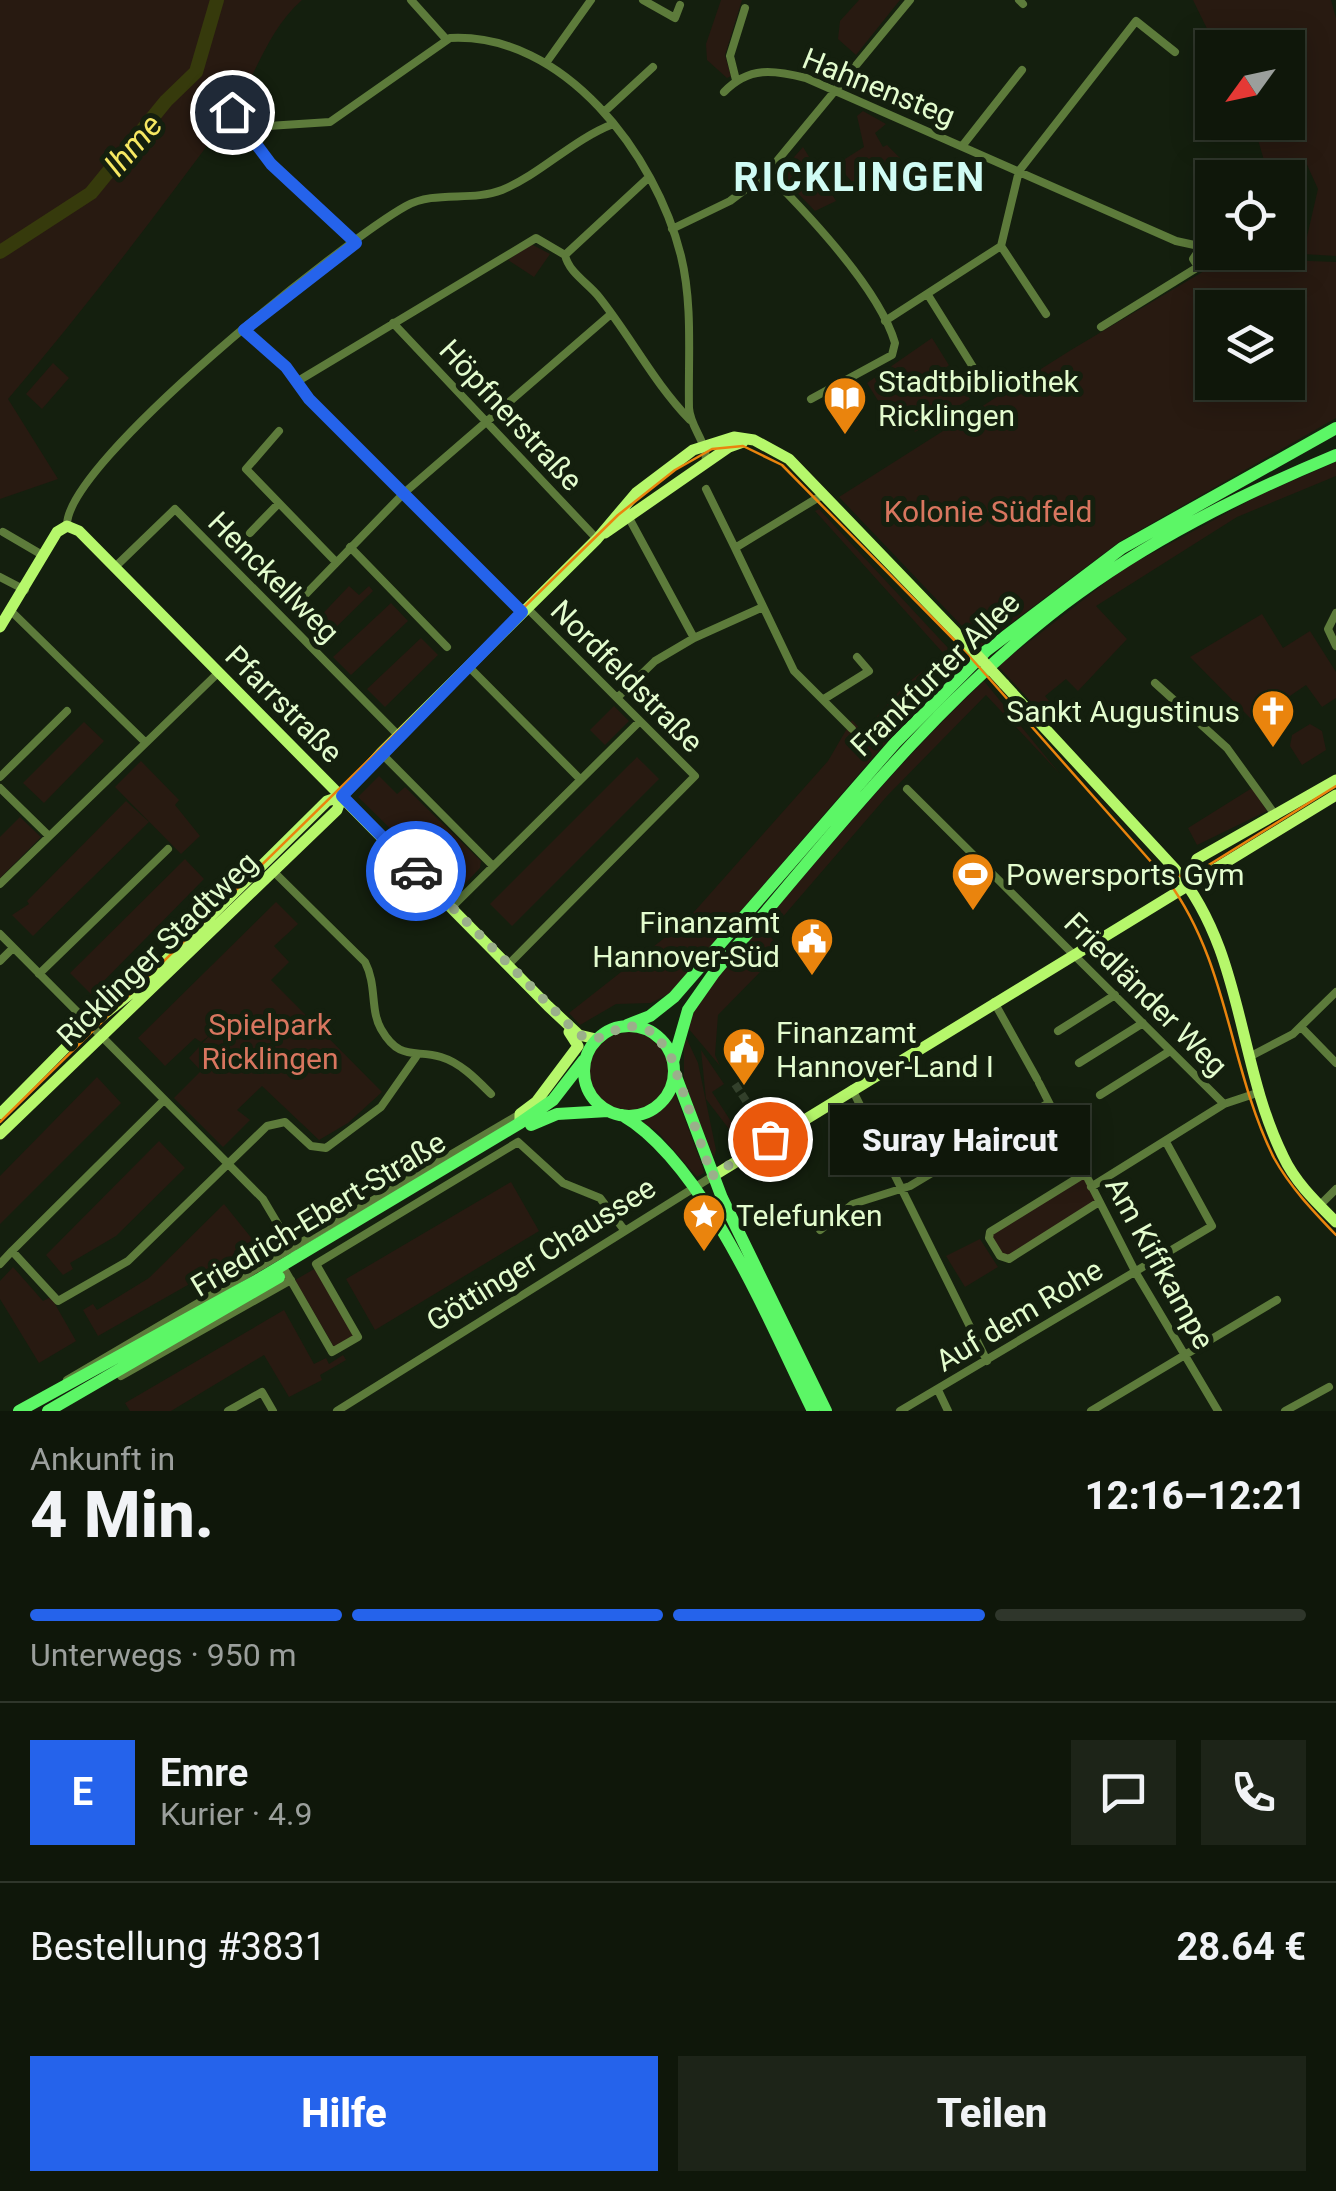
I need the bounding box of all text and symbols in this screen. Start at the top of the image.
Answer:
north arrow [1195,30,1305,140]
map controls [1195,30,1305,400]
street label: Hahnensteg [798,41,960,133]
pin [190,70,275,155]
icon: home [205,85,260,140]
water label: Ihme [96,106,170,184]
district label: RICKLINGEN [733,154,987,201]
button: locate [1195,160,1305,270]
button: layers [1195,290,1305,400]
street label: Höpfnerstraße [432,332,590,498]
place label: Stadtbibliothek Ricklingen [878,364,1080,433]
library icon: Stadtbibliothek Ricklingen [822,375,868,436]
park label: Kolonie Südfeld [884,494,1092,529]
street label: Henckellweg [201,504,347,650]
street label: Frankfurter Allee [843,585,1027,763]
street label: Nordfeldstraße [544,593,710,759]
street label: Pfarrstraße [218,638,350,770]
church icon: Sankt Augustinus [1250,688,1296,749]
place label: Sankt Augustinus [1006,694,1240,729]
courier [366,821,466,921]
icon: car [389,844,444,899]
street label: Ricklinger Stadtweg [50,845,264,1053]
sports icon: Powersports Gym [950,851,996,912]
place label: Powersports Gym [1006,857,1244,892]
place label: Finanzamt Hannover-Süd [592,905,780,974]
street label: Friedländer Weg [1057,905,1235,1083]
public building icon: Finanzamt Hannover-Süd [789,916,835,977]
park label: Spielpark Ricklingen [201,1007,339,1076]
place label: Finanzamt Hannover-Land I [776,1015,994,1084]
public building icon: Finanzamt Hannover-Land I [721,1026,767,1087]
pin [728,1097,813,1182]
callout: Suray Haircut [830,1104,1090,1174]
icon: bag [743,1112,798,1167]
text: Suray Haircut [862,1121,1058,1159]
street label: Friedrich-Ebert-Straße [184,1124,452,1304]
street label: Göttinger Chaussee [420,1169,662,1339]
street label: Am Kiffkampe [1098,1171,1222,1355]
place icon: Telefunken [681,1192,727,1253]
place label: Telefunken [736,1198,882,1233]
street label: Auf dem Rohe [929,1251,1109,1379]
text: Ankunft in [30,1440,175,1478]
text: 12:16–12:21 [1085,1474,1306,1518]
text: 4 Min. [30,1477,214,1553]
text: Unterwegs · 950 m [30,1636,297,1674]
button: chat [1071,1740,1176,1845]
button: phone [1201,1740,1306,1845]
text: Emre [160,1751,248,1795]
text: E [72,1770,93,1814]
text: Kurier · 4.9 [160,1795,312,1833]
text: Bestellung #3831 [30,1925,326,1969]
text: 28.64 € [1177,1925,1306,1969]
button: Hilfe [30,2056,658,2171]
button: Teilen [678,2056,1306,2171]

